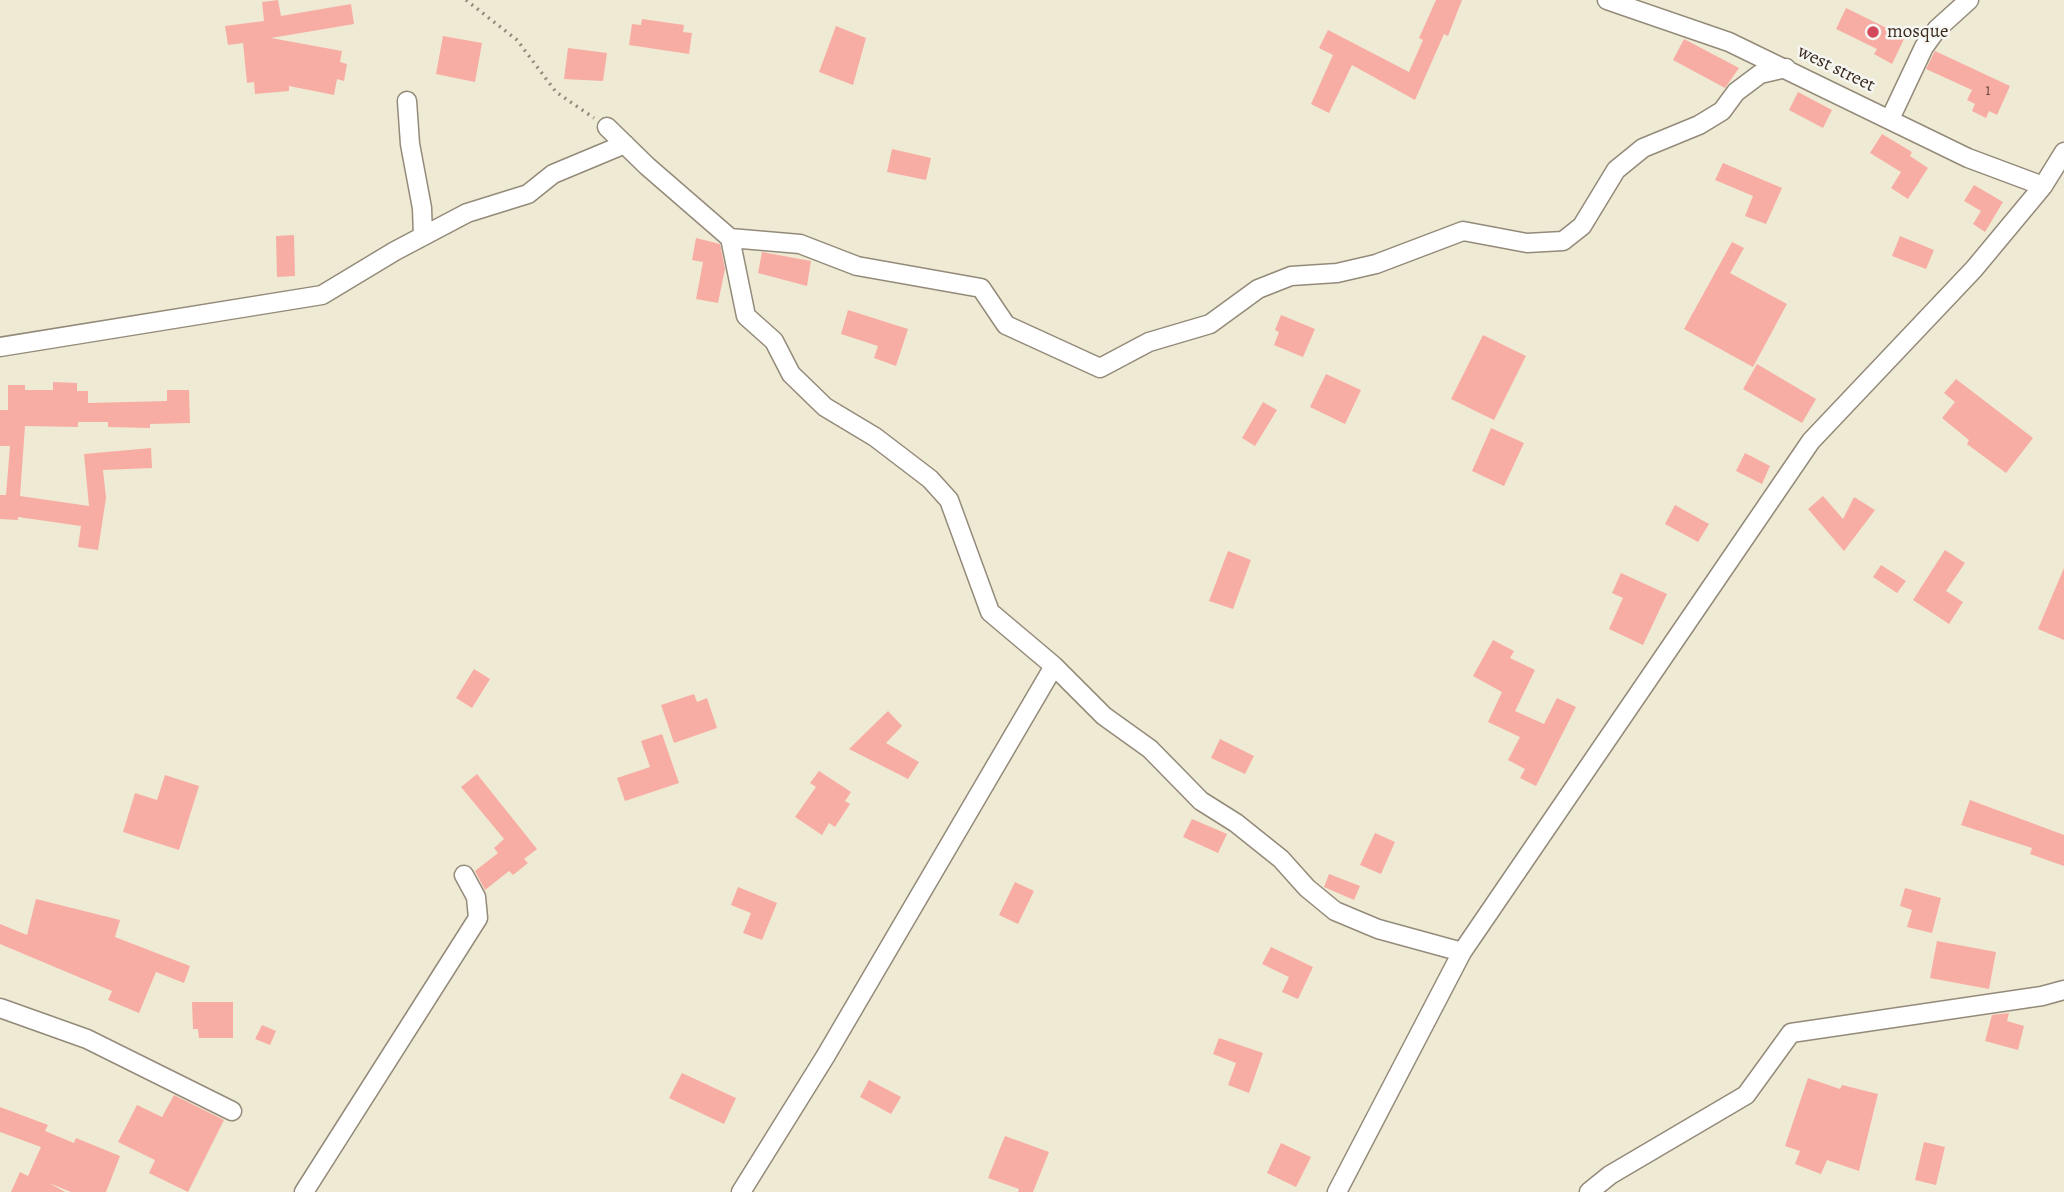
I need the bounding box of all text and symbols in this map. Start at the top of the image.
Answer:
place label: mosque [1887,21,1949,43]
marker: mosque [1865,24,1881,40]
street label: west street [1793,40,1879,98]
house number: 1 [1985,81,1991,101]

